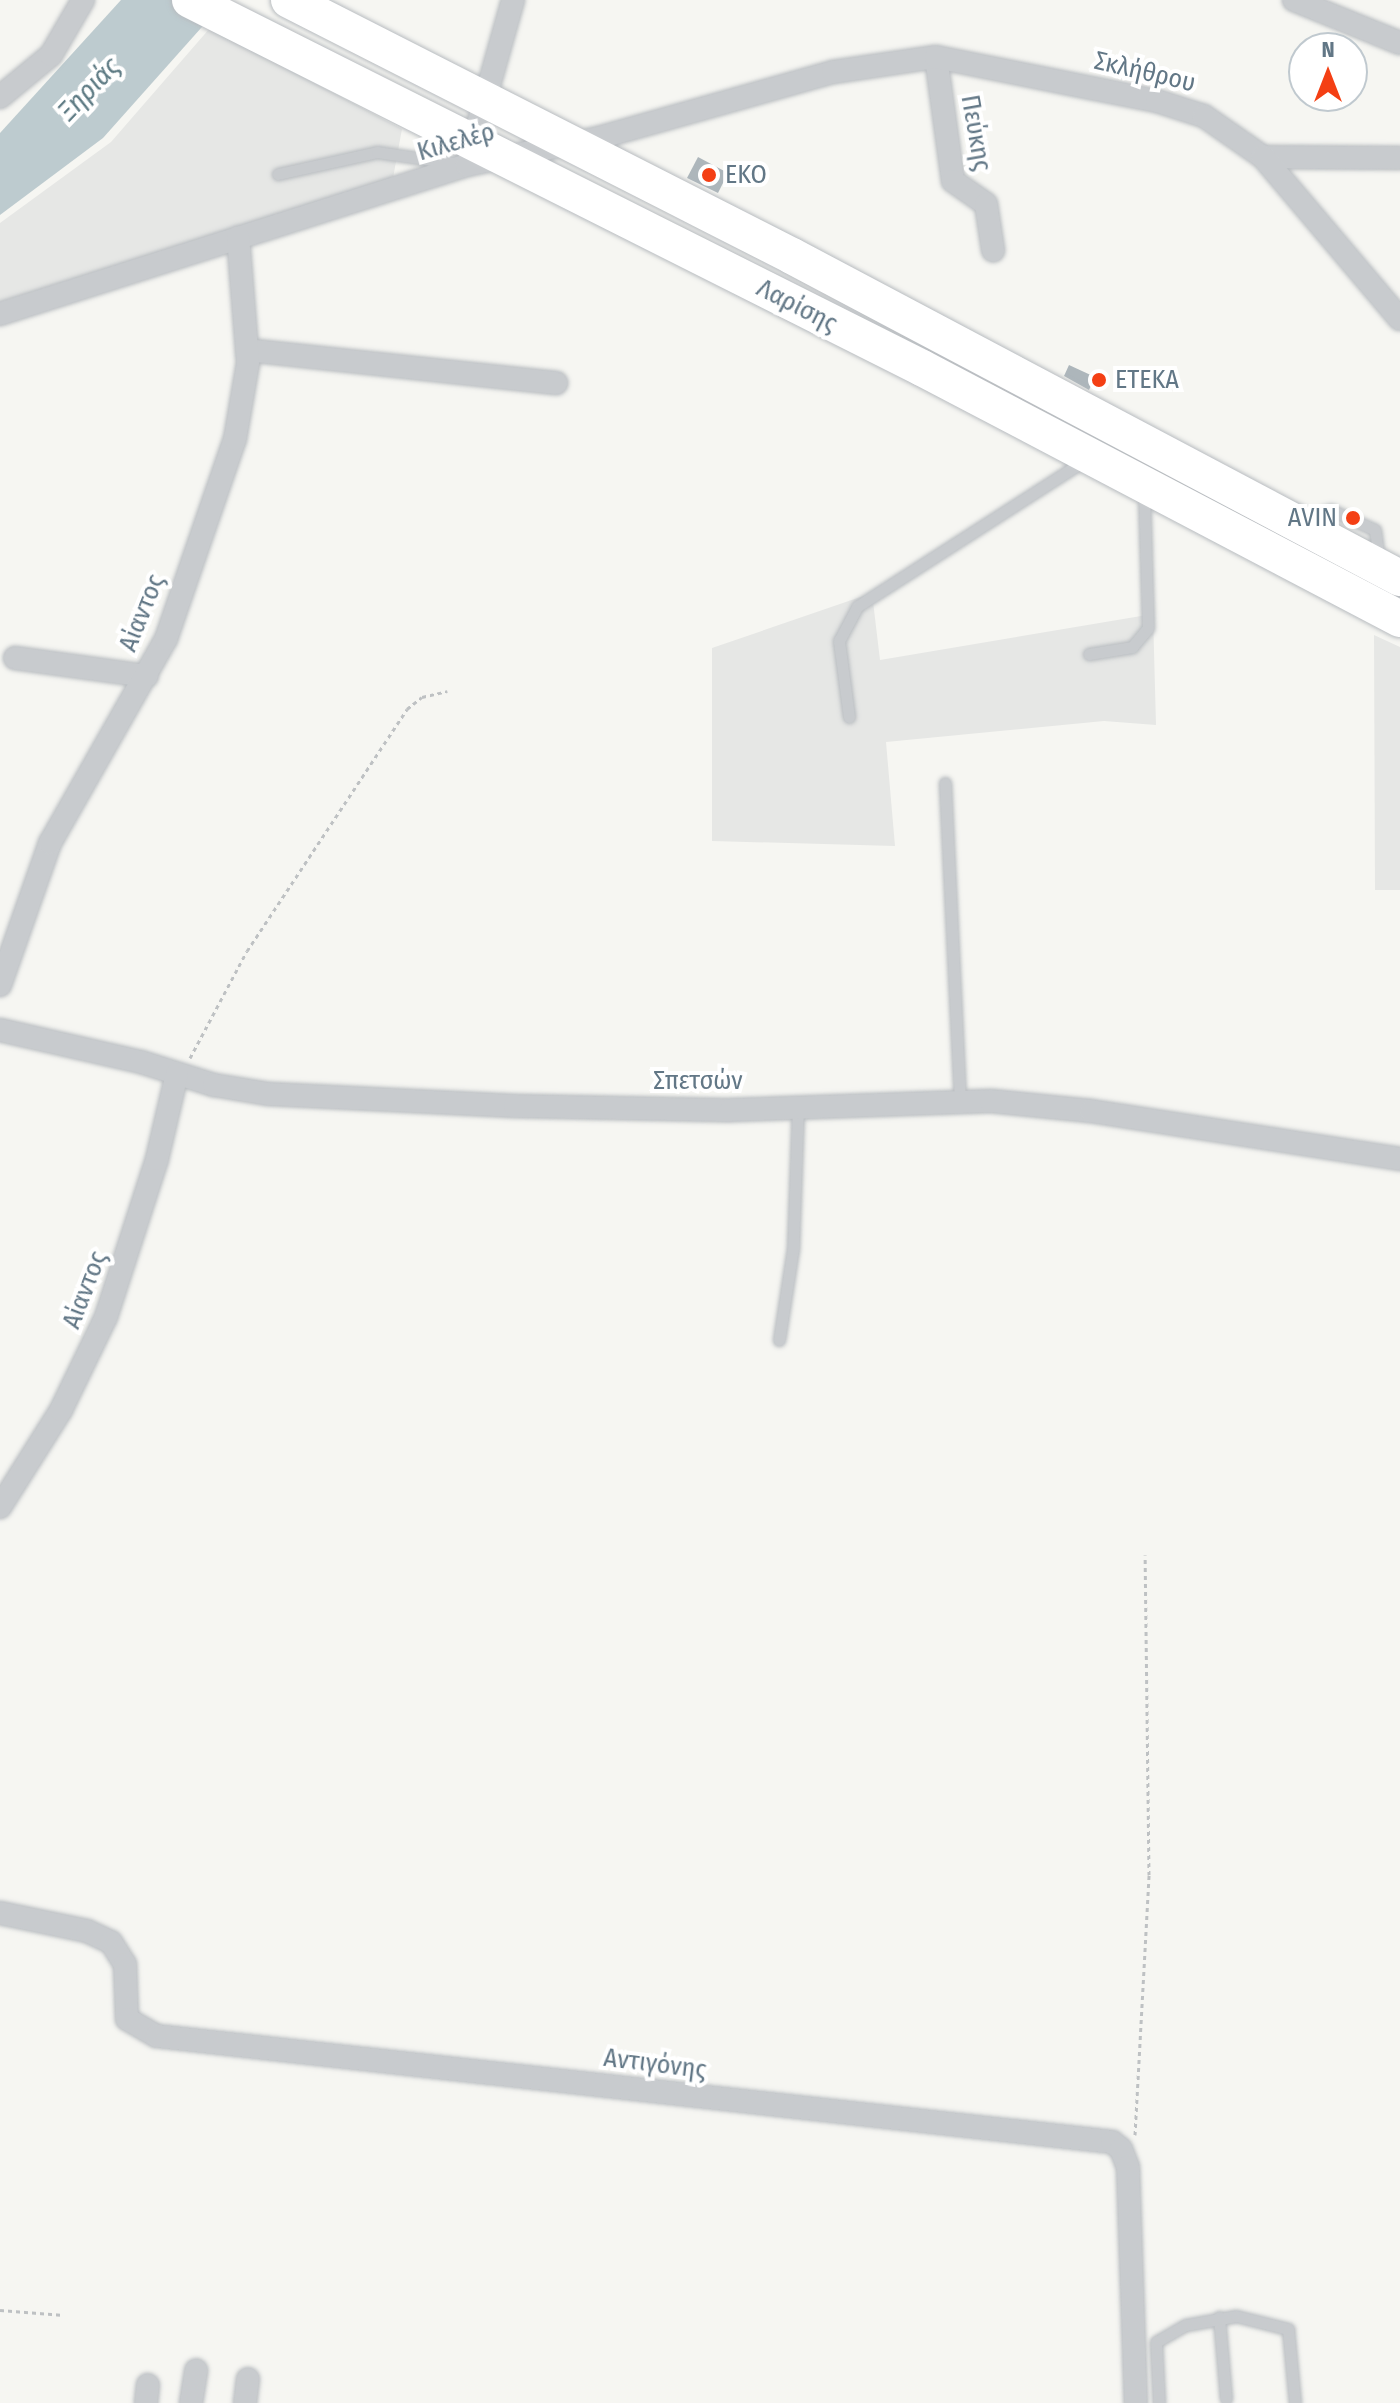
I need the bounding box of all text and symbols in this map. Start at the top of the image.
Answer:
north arrow [1288,32,1368,112]
text: N [1321,36,1335,63]
street label: Σκλήθρου [1091,45,1199,99]
water label: Ξηριάς [51,50,127,128]
street label: Πεύκης [954,92,998,174]
street label: Κιλελέρ [414,116,498,168]
place label: EKO [725,159,767,191]
marker: EKO [700,166,718,184]
street label: Λαρίσης [751,273,843,339]
place label: ΕΤΕΚΑ [1115,364,1179,396]
marker: ΕΤΕΚΑ [1090,371,1108,389]
place label: AVIN [1288,502,1337,534]
marker: AVIN [1344,509,1362,527]
street label: Αίαντος [112,570,172,656]
street label: Σπετσών [653,1065,743,1097]
street label: Αίαντος [56,1247,114,1333]
street label: Αντιγόνης [602,2042,708,2086]

